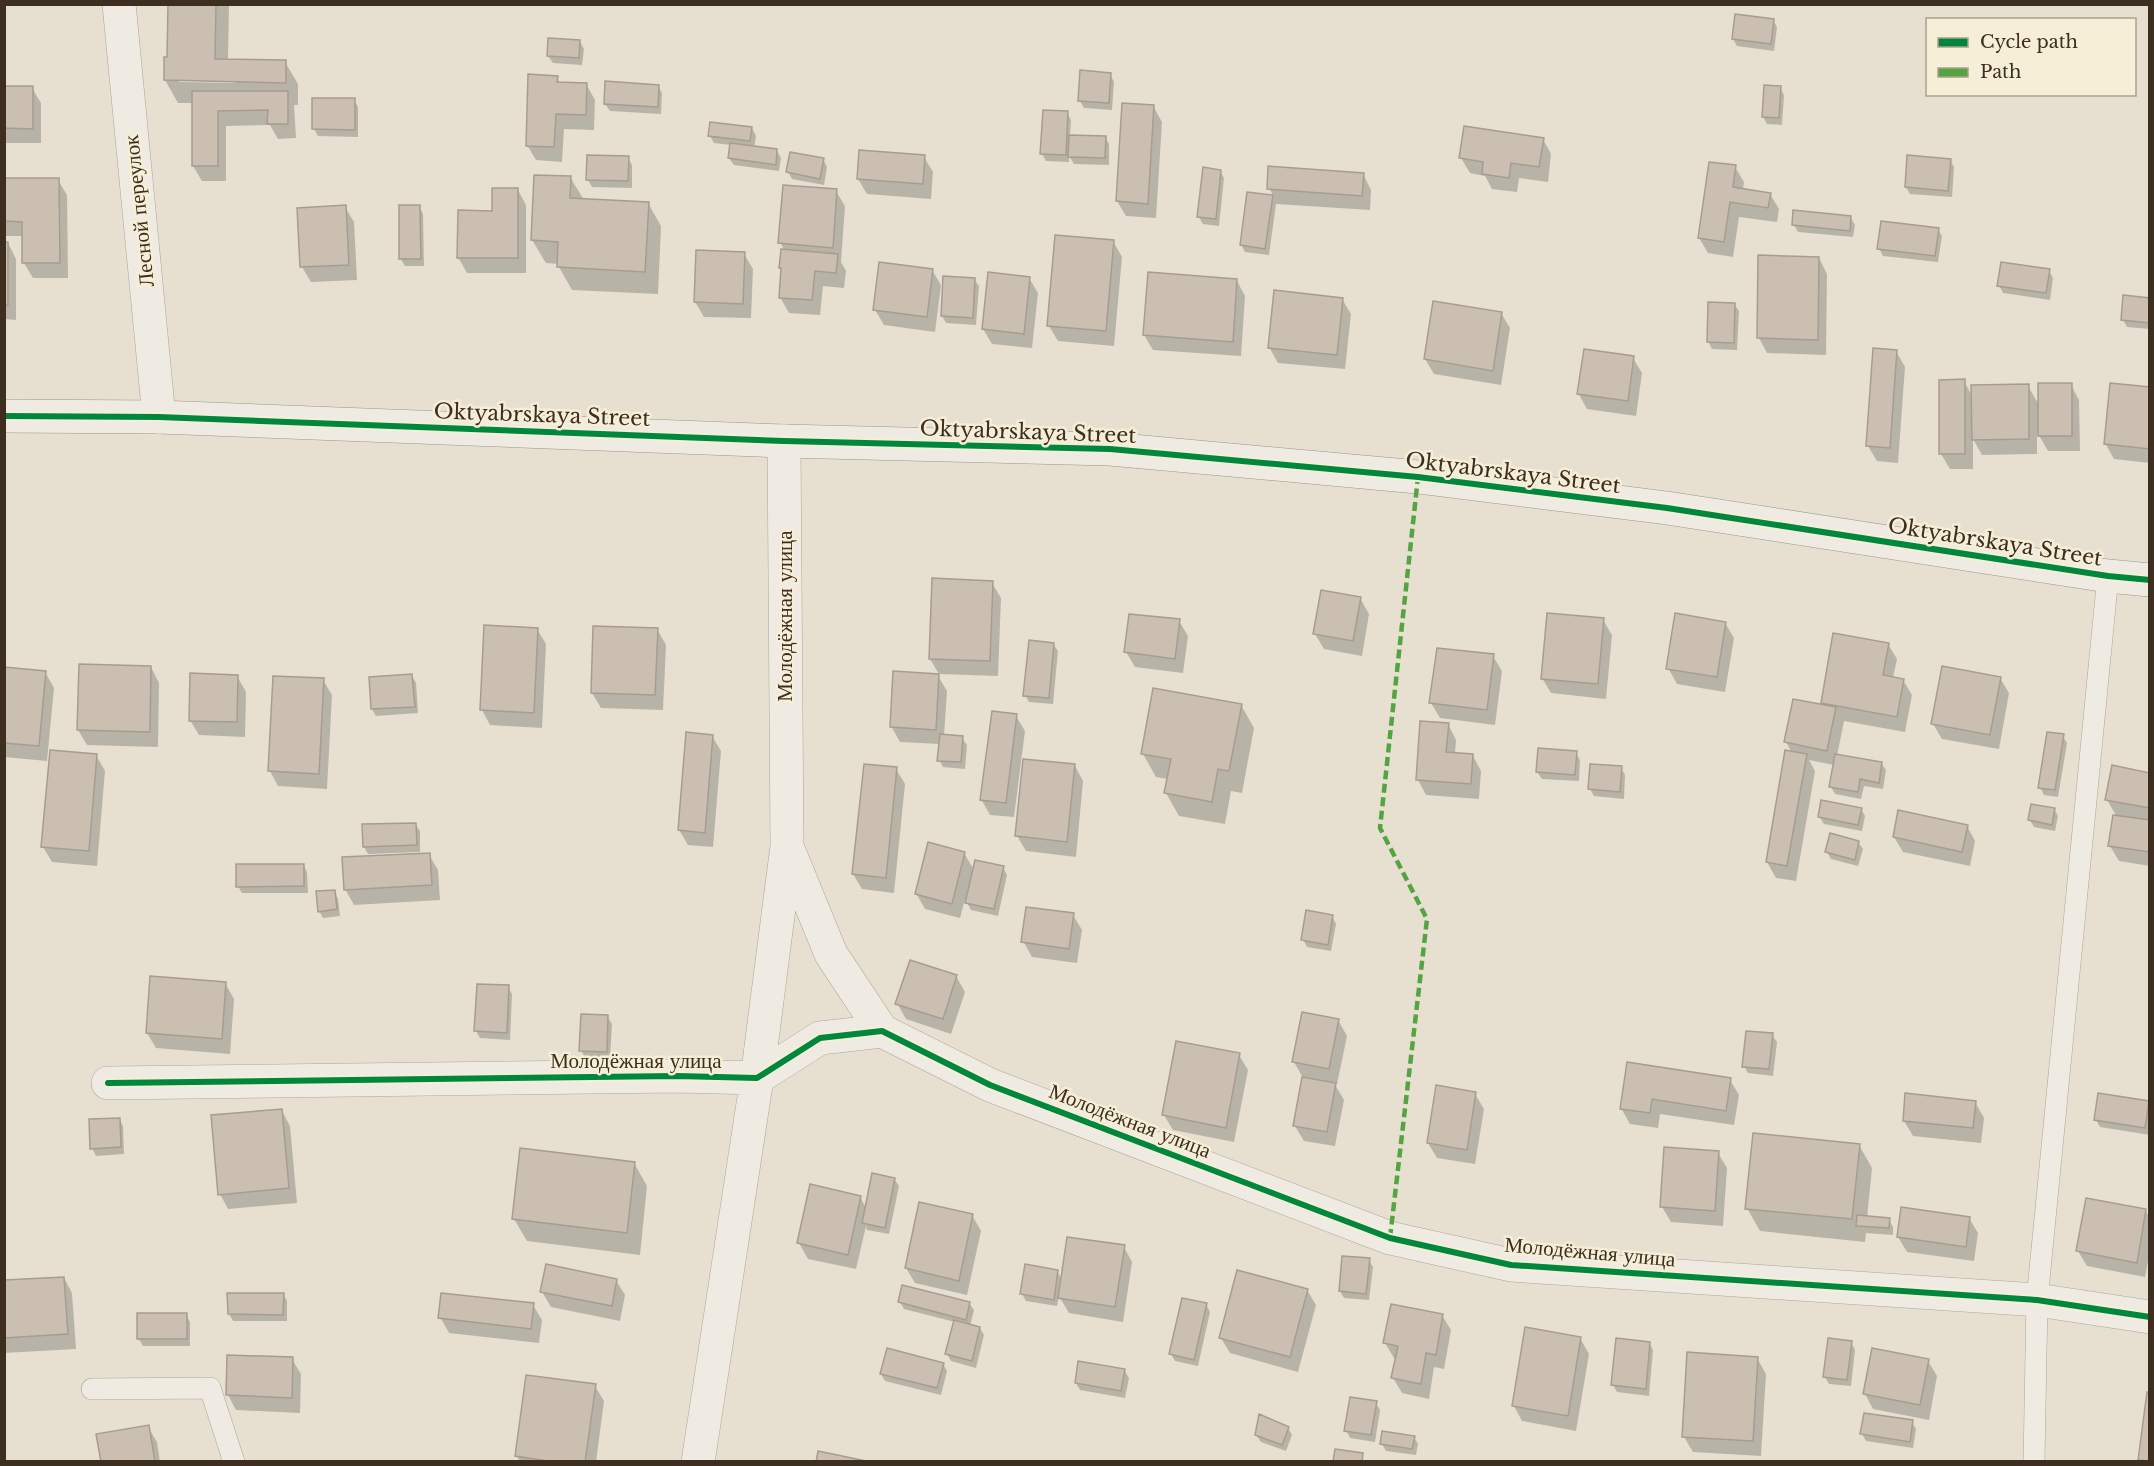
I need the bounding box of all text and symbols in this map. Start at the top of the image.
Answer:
legend [1926,18,2136,96]
text: Cycle path [1980,31,2078,53]
text: Path [1980,61,2021,83]
street label: Лесной переулок [118,133,160,288]
street label: Oktyabrskaya Street [433,398,651,432]
street label: Oktyabrskaya Street [919,415,1137,449]
street label: Oktyabrskaya Street [1404,447,1622,499]
street label: Oktyabrskaya Street [1886,512,2104,572]
street label: Молодёжная улица [772,530,798,702]
street label: Молодёжная улица [550,1048,722,1074]
street label: Молодёжная улица [1045,1078,1215,1164]
street label: Молодёжная улица [1504,1232,1677,1272]

